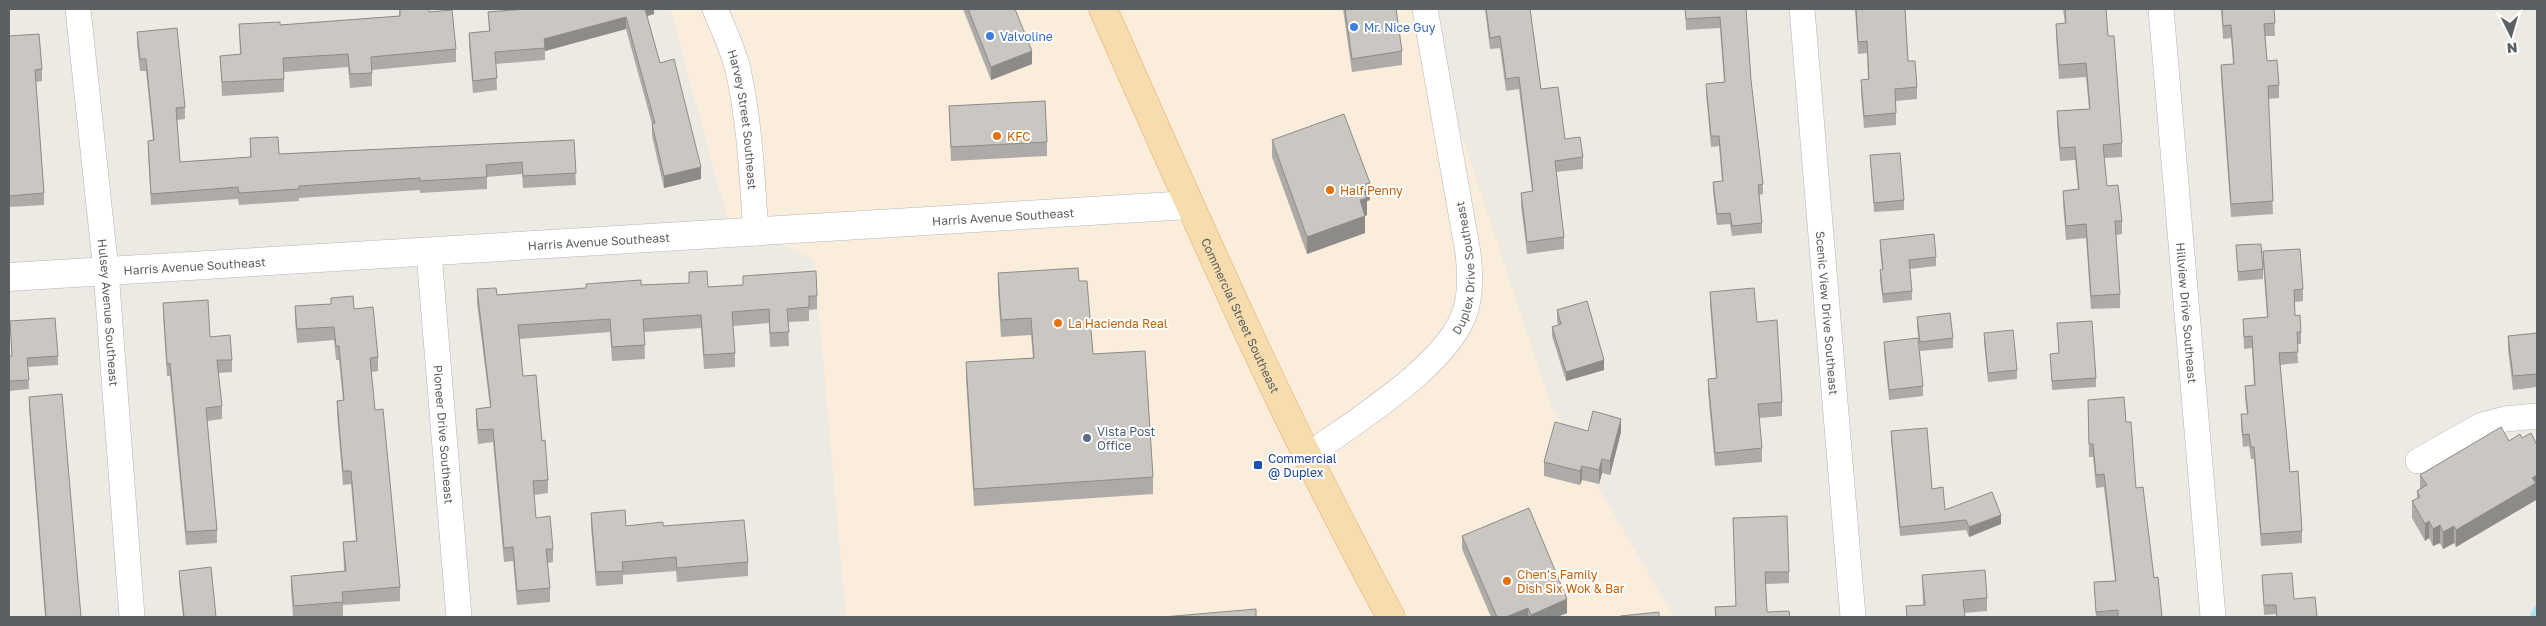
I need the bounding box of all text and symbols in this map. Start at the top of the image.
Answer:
north arrow [2486,10,2536,60]
place label: Mr. Nice Guy [1364,20,1436,35]
marker: Mr. Nice Guy [1348,21,1360,33]
place label: Valvoline [1000,29,1053,44]
marker: Valvoline [984,30,996,42]
text: N [2506,40,2518,57]
street label: Harvey Street Southeast [725,47,761,190]
place label: KFC [1007,129,1031,144]
marker: KFC [991,130,1003,142]
place label: Half Penny [1340,183,1403,198]
marker: Half Penny [1324,184,1336,196]
street label: Duplex Drive Southeast [1448,200,1477,337]
street label: Harris Avenue Southeast [932,204,1075,228]
street label: Harris Avenue Southeast [527,229,671,253]
street label: Scenic View Drive Southeast [1813,230,1842,396]
street label: Commercial Street Southeast [1198,235,1283,396]
street label: Hulsey Avenue Southeast [95,238,122,387]
street label: Hillview Drive Southeast [2173,242,2201,384]
street label: Harris Avenue Southeast [123,254,266,278]
place label: La Hacienda Real [1068,316,1168,331]
marker: La Hacienda Real [1052,317,1064,329]
street label: Pioneer Drive Southeast [431,364,457,505]
place label: Vista Post Office [1097,424,1155,453]
marker: Vista Post Office [1081,432,1093,444]
place label: Commercial @ Duplex [1268,451,1337,480]
marker: Commercial @ Duplex [1252,459,1264,471]
place label: Chen’s Family Dish Six Wok & Bar [1517,567,1625,596]
marker: Chen’s Family Dish Six Wok & Bar [1501,575,1513,587]

